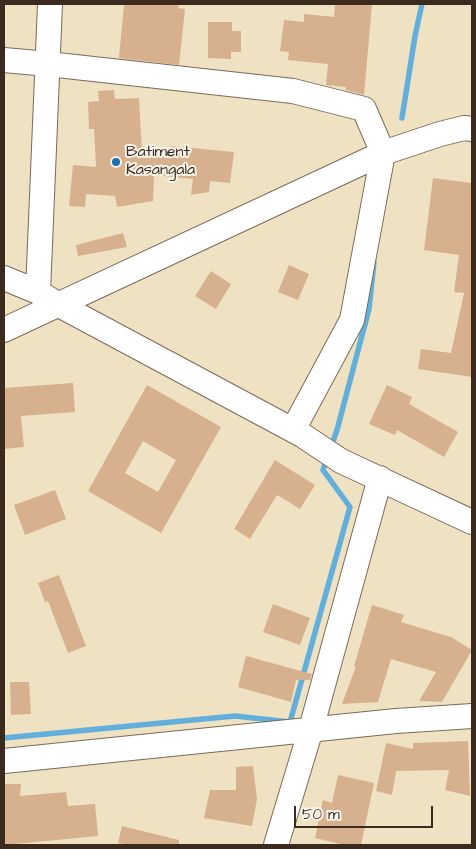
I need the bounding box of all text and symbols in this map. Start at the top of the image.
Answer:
place label: Batiment Kasangala [126,143,195,181]
marker: Batiment Kasangala [110,156,122,168]
scale bar [296,796,435,828]
text: 50 m [302,804,340,825]

